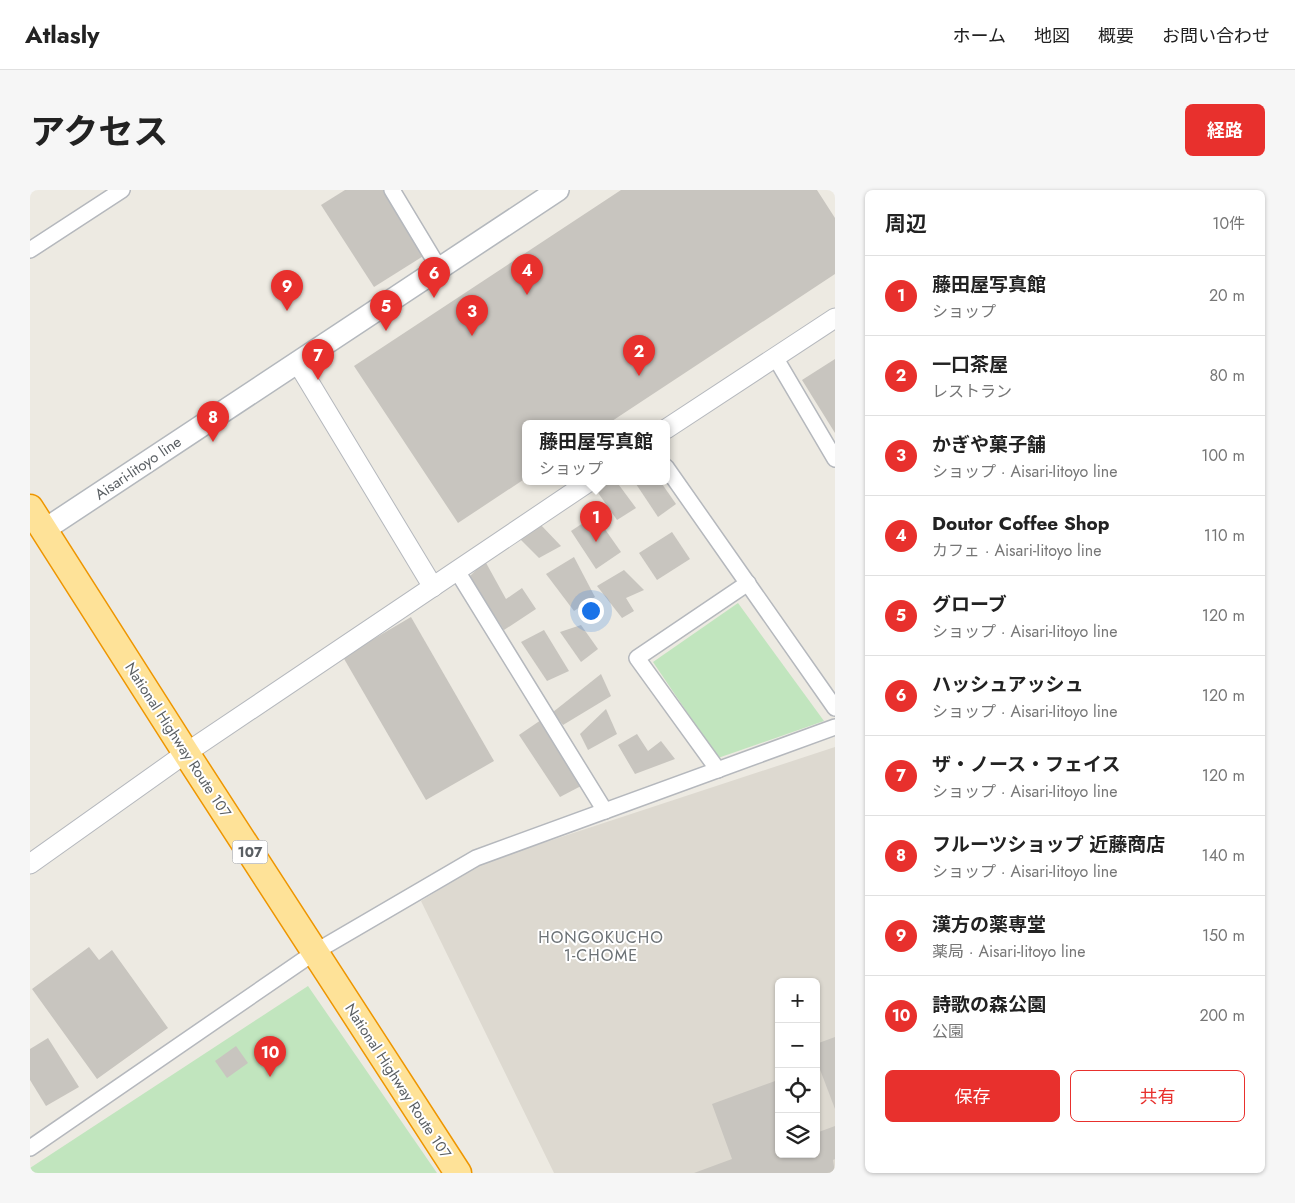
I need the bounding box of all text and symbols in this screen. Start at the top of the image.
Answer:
text: Atlasly [25,17,100,52]
text: ホーム [953,23,1006,49]
text: 地図 [1034,23,1070,49]
text: 概要 [1098,23,1134,49]
text: お問い合わせ [1162,23,1270,49]
button: 経路 [1185,104,1265,156]
text: アクセス [30,107,168,157]
text: 周辺 [885,209,927,239]
text: 10件 [1212,212,1245,235]
pin: 4 [511,254,543,295]
pin: 6 [418,257,450,298]
pin: 9 [271,270,303,311]
text: 藤田屋写真館 [932,271,1046,298]
text: 1 [897,284,905,307]
text: 20 m [1209,284,1245,307]
pin: 5 [370,290,402,331]
pin: 3 [456,295,488,336]
text: ショップ [932,300,996,323]
pin: 2 [623,335,655,376]
pin: 7 [302,339,334,380]
text: 一口茶屋 [932,351,1008,378]
text: 2 [896,364,906,387]
text: 80 m [1209,364,1245,387]
text: レストラン [932,380,1012,403]
pin: 8 [197,401,229,442]
popup [522,420,670,485]
text: 藤田屋写真館 [539,428,653,455]
street label: Aisari-Iitoyo line [90,431,186,505]
text: かぎや菓子舗 [932,431,1046,458]
text: 3 [896,444,906,467]
text: 100 m [1201,444,1245,467]
text: ショップ [539,457,603,480]
text: ショップ · Aisari-Iitoyo line [932,460,1118,483]
pin: 1 [580,501,612,542]
text: Doutor Coffee Shop [932,510,1110,537]
text: 4 [895,524,907,547]
text: 110 m [1204,524,1245,547]
text: カフェ · Aisari-Iitoyo line [932,539,1102,562]
text: グローブ [932,591,1007,618]
your location [578,598,604,624]
text: 5 [896,604,906,627]
text: 120 m [1202,604,1245,627]
text: ショップ · Aisari-Iitoyo line [932,620,1118,643]
street label: National Highway Route 107 [120,658,237,822]
text: ハッシュアッシュ [932,671,1084,698]
text: 6 [896,684,906,707]
text: 120 m [1202,684,1245,707]
text: ショップ · Aisari-Iitoyo line [932,700,1118,723]
text: ザ・ノース・フェイス [932,751,1120,778]
text: 7 [896,764,906,787]
text: 120 m [1202,764,1245,787]
text: ショップ · Aisari-Iitoyo line [932,780,1118,803]
text: フルーツショップ 近藤商店 [932,831,1165,858]
road number: 107 [232,840,268,864]
text: 8 [896,844,906,867]
text: 140 m [1202,844,1245,867]
text: ショップ · Aisari-Iitoyo line [932,860,1118,883]
text: 漢方の薬専堂 [932,911,1046,938]
text: 9 [896,924,906,947]
text: 150 m [1202,924,1245,947]
district label: HONGOKUCHO 1-CHOME [538,926,664,967]
text: 薬局 · Aisari-Iitoyo line [932,940,1086,963]
map controls [775,978,820,1158]
button: + [775,978,820,1023]
text: 詩歌の森公園 [932,991,1046,1018]
street label: National Highway Route 107 [340,999,457,1163]
text: 10 [892,1004,910,1027]
text: 200 m [1199,1004,1245,1027]
text: 公園 [932,1020,964,1043]
button: − [775,1023,820,1068]
pin: 10 [254,1036,286,1077]
button: locate [775,1068,820,1113]
button: 保存 [885,1070,1060,1122]
button: 共有 [1070,1070,1245,1122]
button: layers [775,1113,820,1158]

